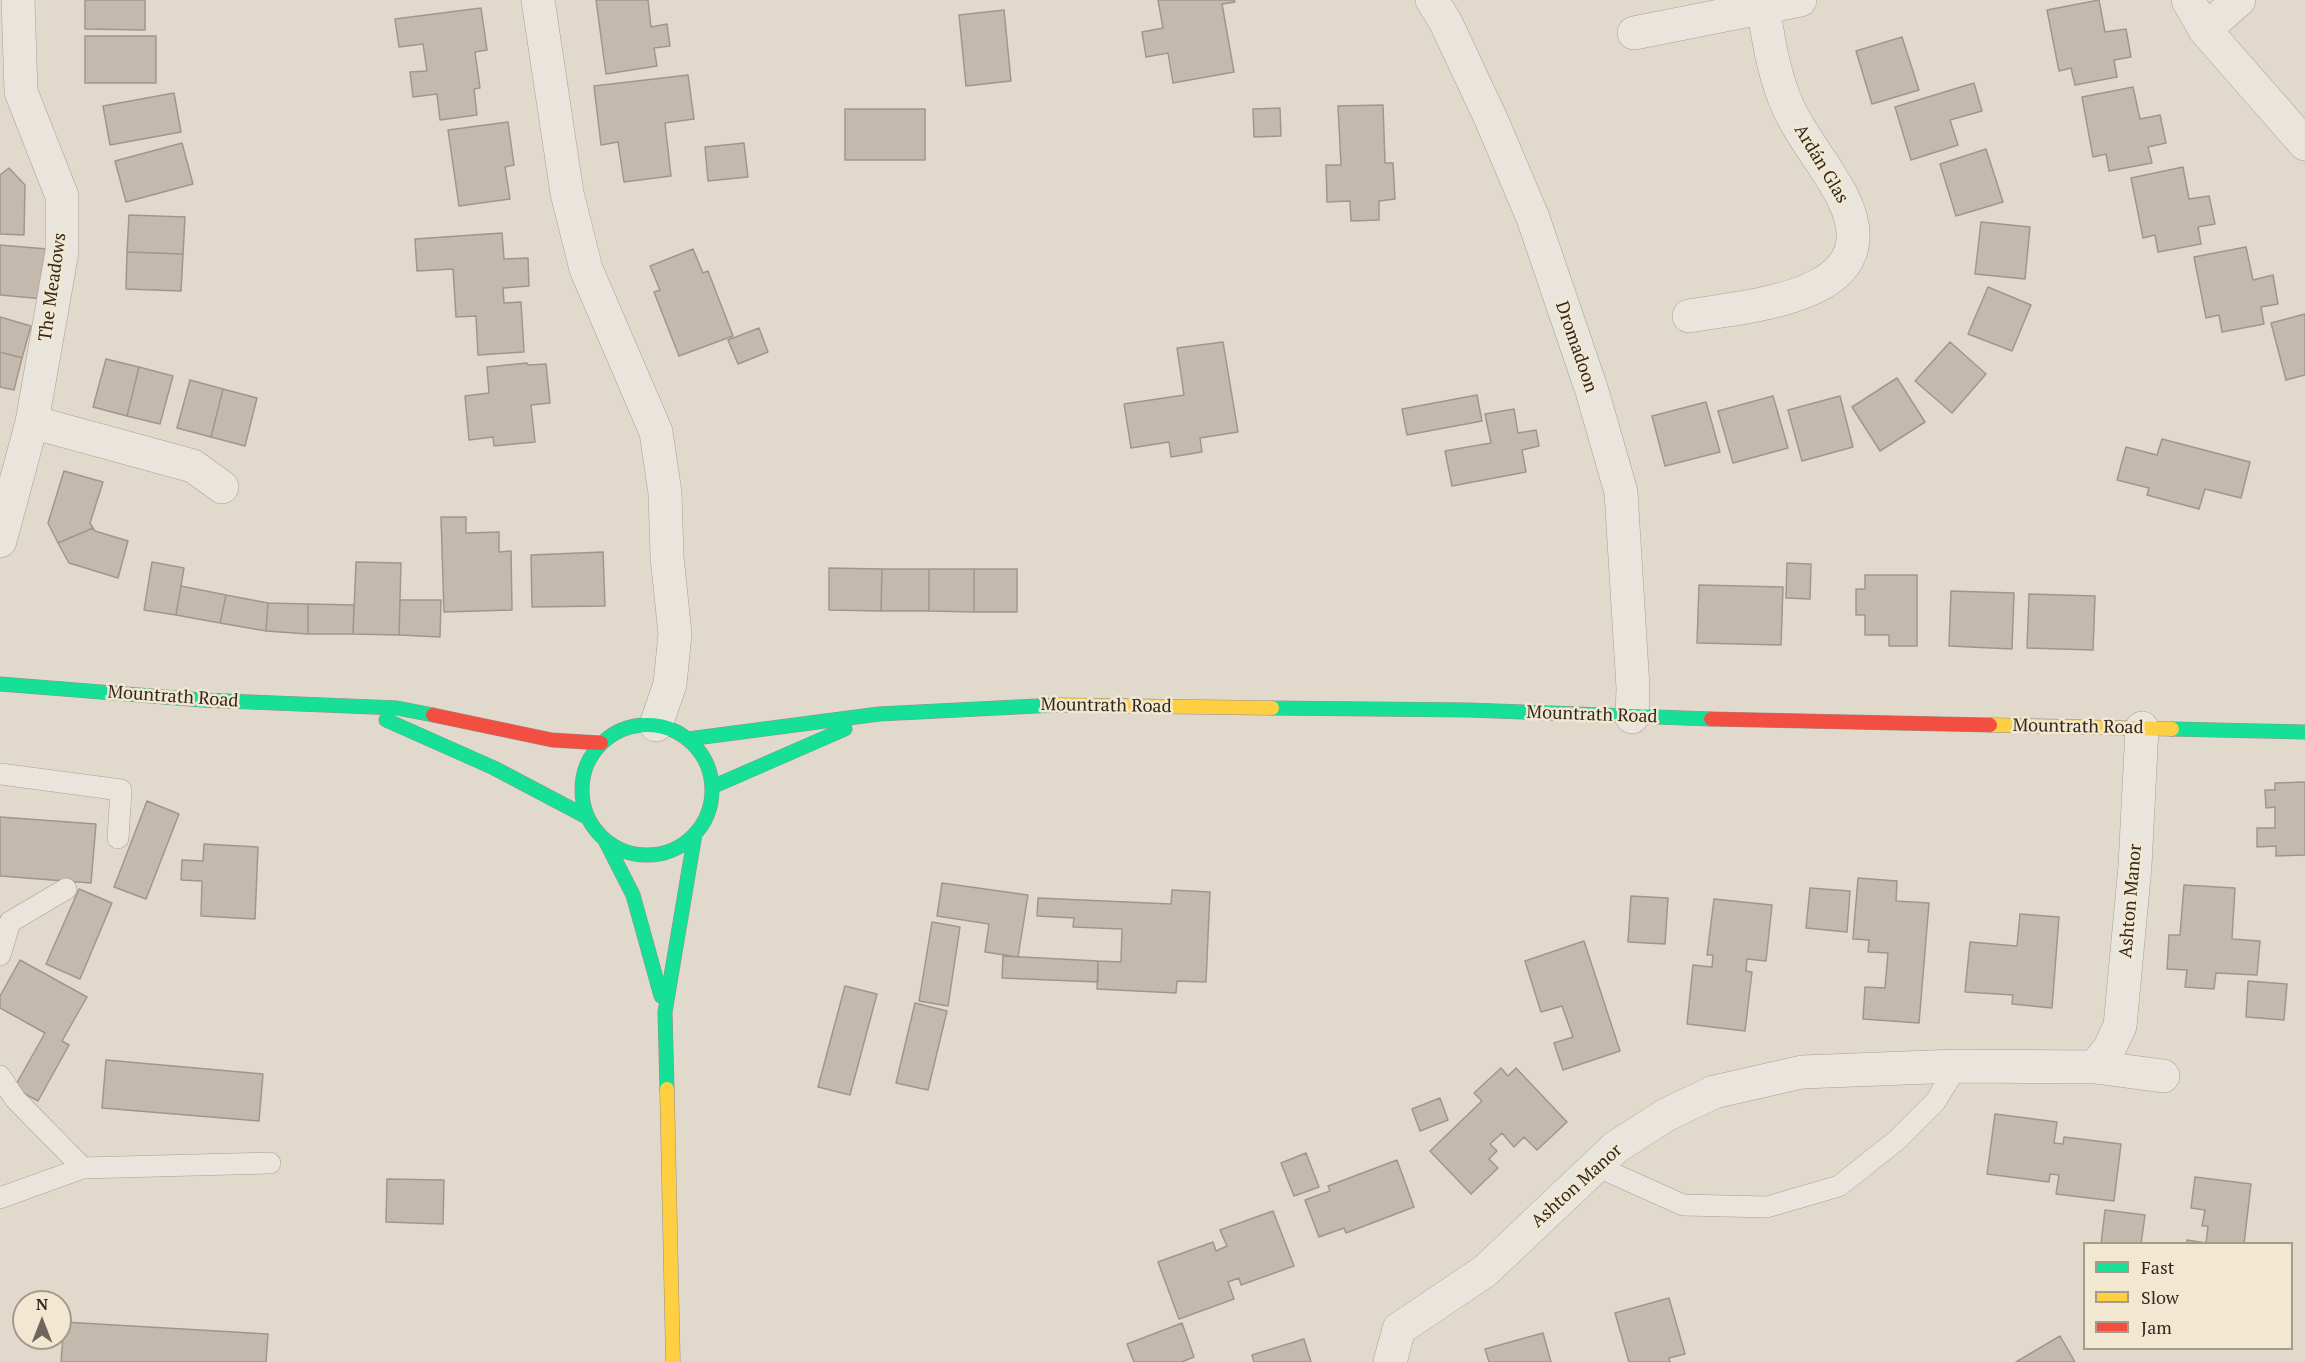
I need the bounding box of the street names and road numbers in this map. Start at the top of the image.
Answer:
street label: Ardán Glas [1789,121,1853,207]
street label: The Meadows [35,231,71,343]
street label: Dromadoon [1550,299,1602,395]
street label: Mountrath Road [107,682,239,712]
street label: Mountrath Road [1040,694,1172,718]
street label: Mountrath Road [1526,702,1658,728]
street label: Mountrath Road [2012,715,2144,739]
street label: Ashton Manor [2115,843,2147,959]
street label: Ashton Manor [1527,1140,1627,1232]

